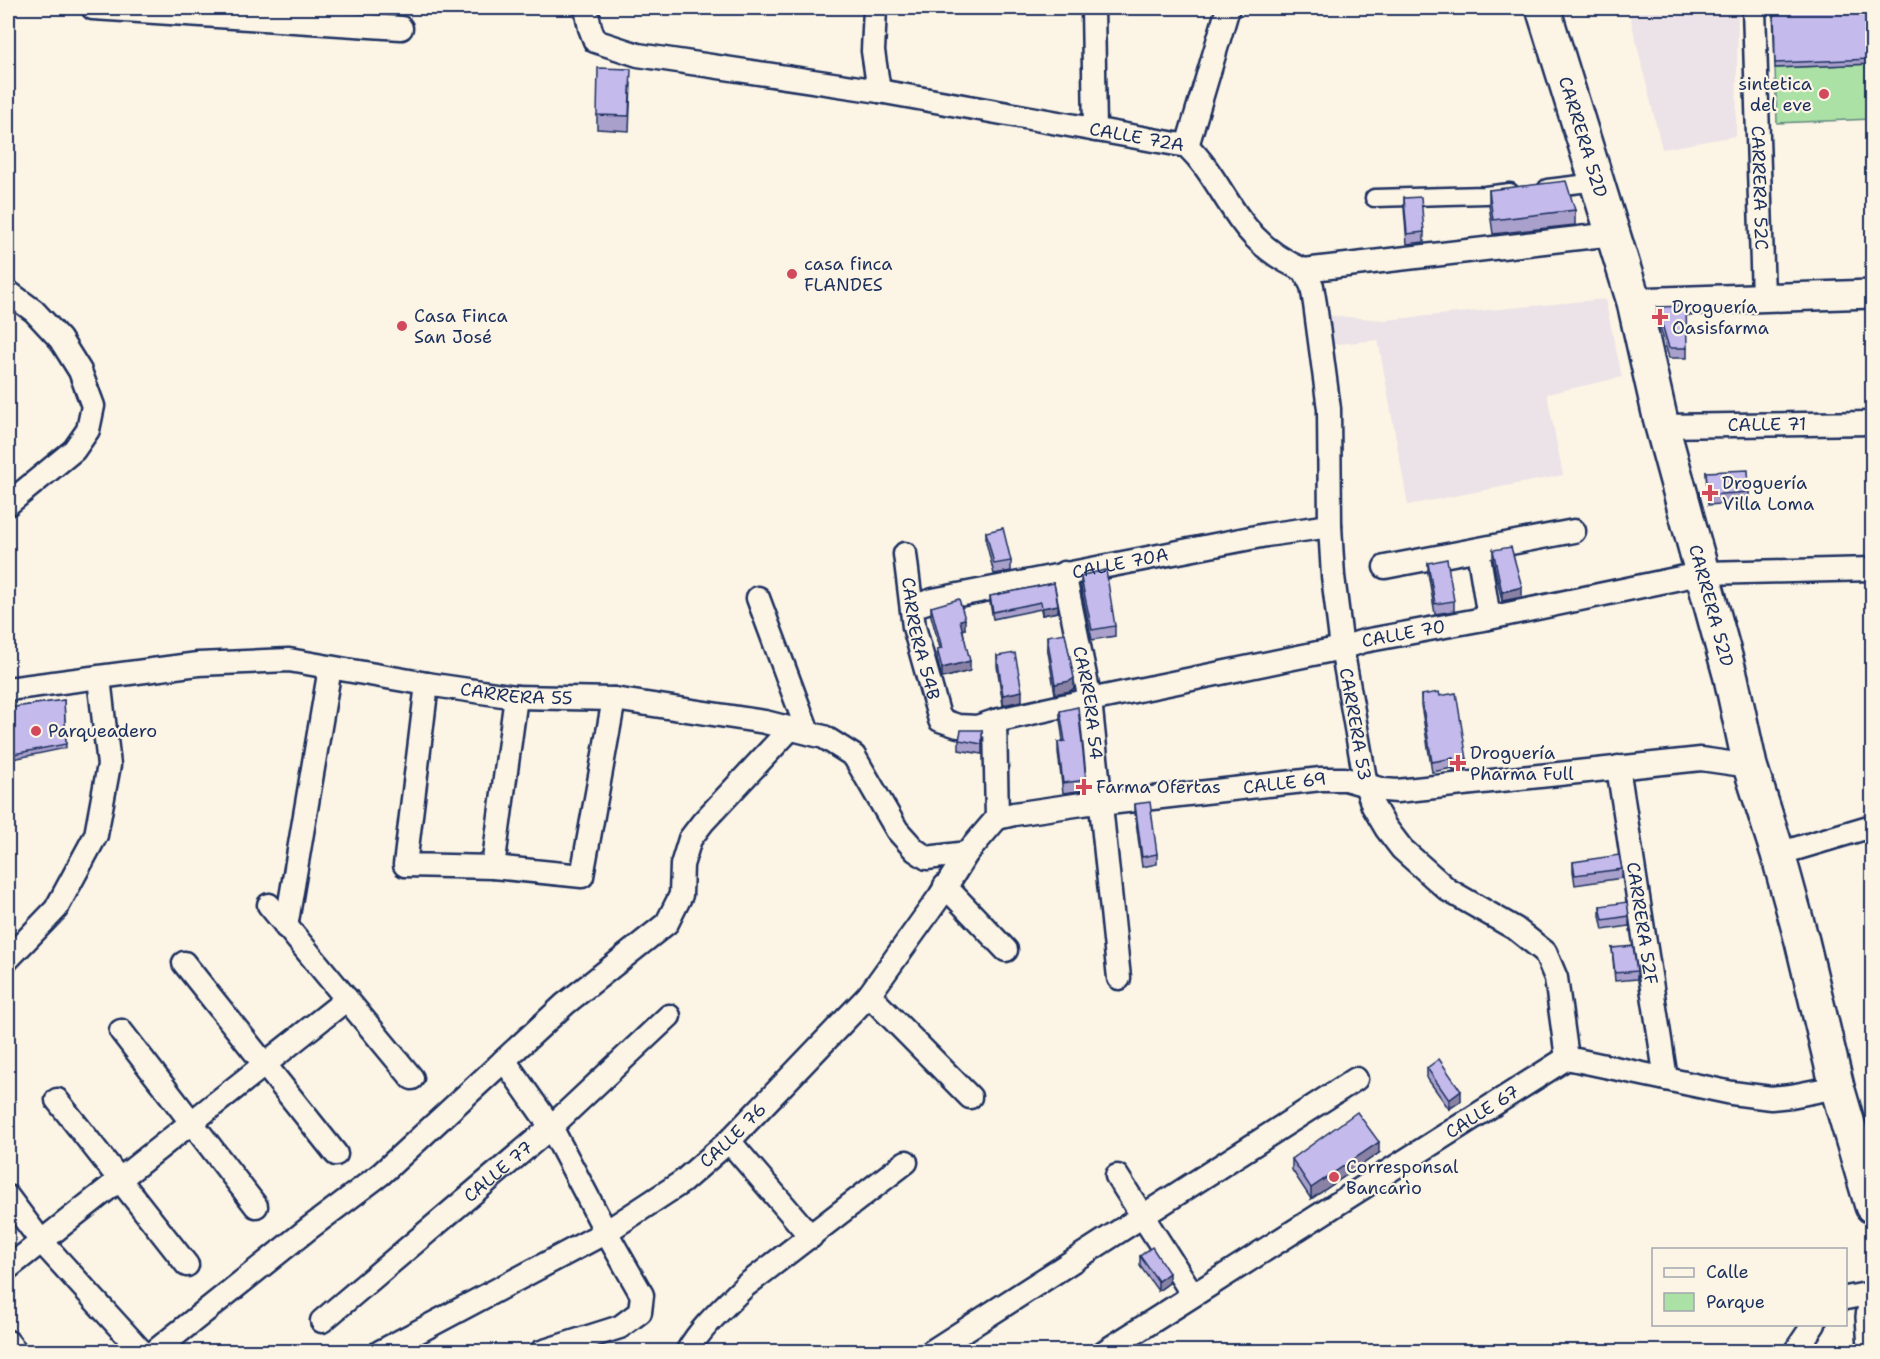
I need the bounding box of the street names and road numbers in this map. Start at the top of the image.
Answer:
street label: CARRERA 52D [1553,73,1613,201]
street label: CALLE 72A [1087,117,1186,157]
street label: CARRERA 52C [1746,125,1774,251]
street label: CALLE 71 [1727,412,1807,437]
street label: CALLE 70A [1070,542,1170,585]
street label: CARRERA 52D [1683,542,1739,669]
street label: CARRERA 54B [896,576,946,702]
street label: CALLE 70 [1360,614,1447,653]
street label: CARRERA 54 [1067,644,1108,761]
street label: CARRERA 53 [1334,666,1377,782]
street label: CARRERA 55 [459,677,573,710]
street label: CALLE 69 [1242,767,1327,800]
street label: CARRERA 52F [1621,860,1663,986]
street label: CALLE 67 [1441,1080,1524,1144]
street label: CALLE 76 [695,1097,771,1173]
street label: CALLE 77 [459,1135,538,1208]

